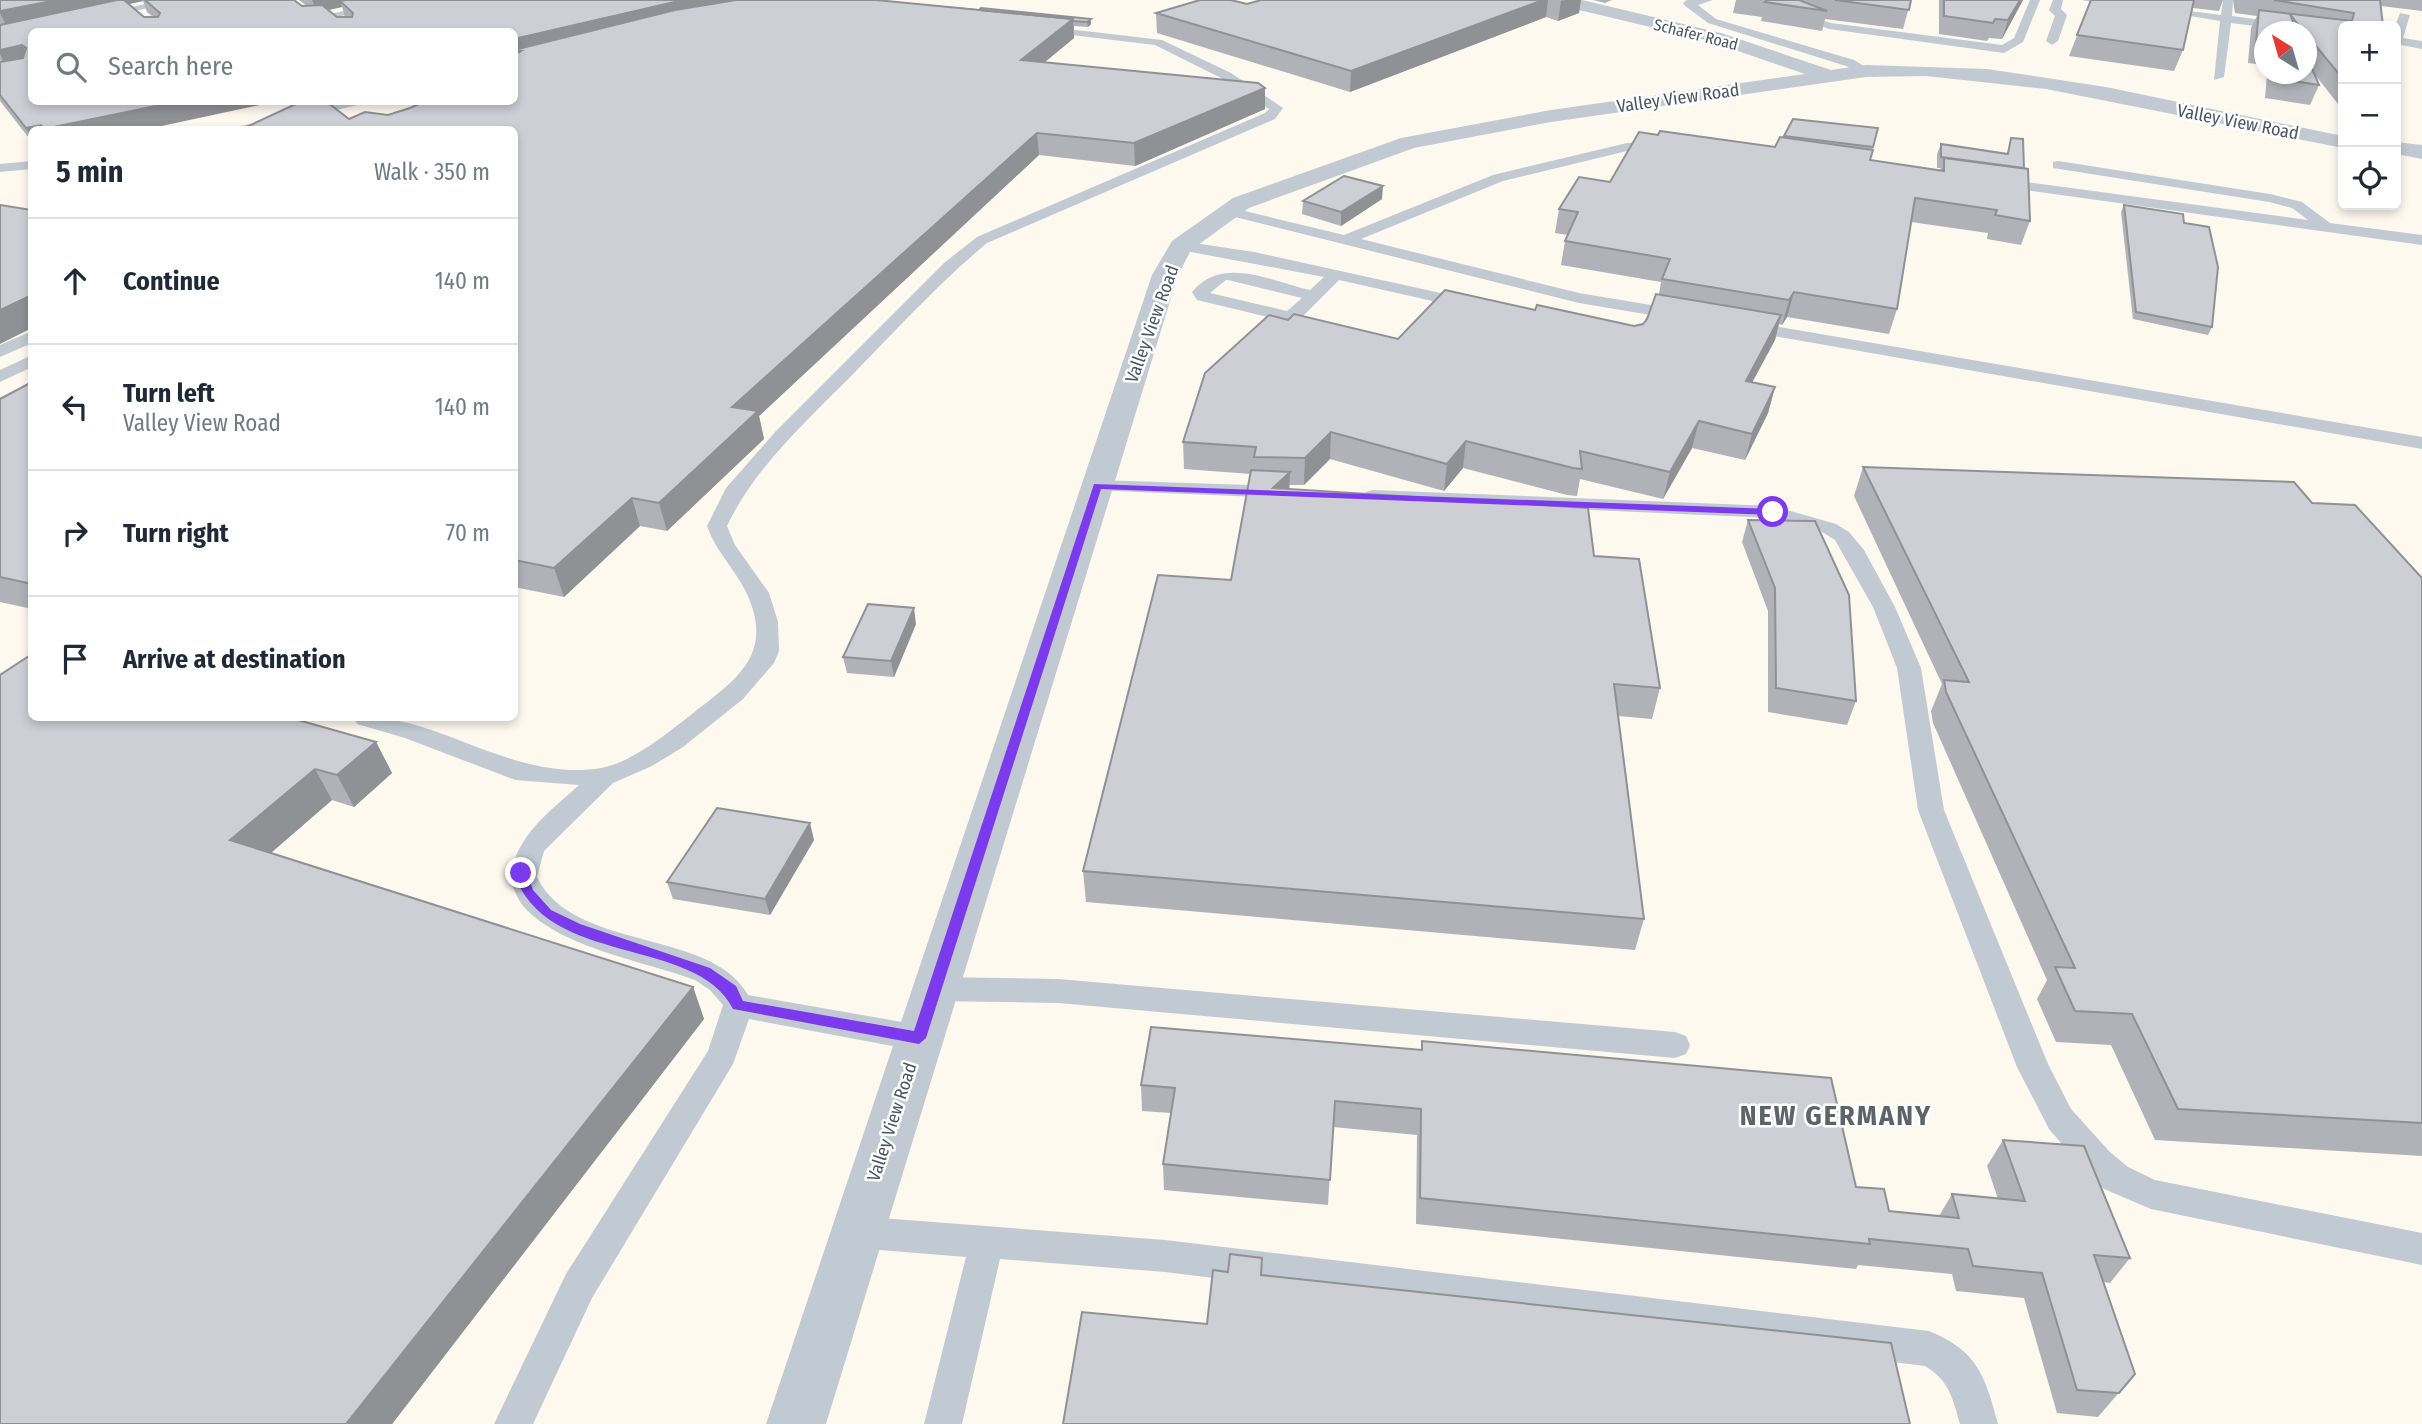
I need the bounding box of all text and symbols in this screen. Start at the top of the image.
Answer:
street label: Schafer Road [1652,15,1740,54]
north arrow [2254,21,2317,84]
map controls [2338,21,2401,210]
button: + [2338,21,2401,84]
search box [28,28,518,105]
icon: search [52,48,90,86]
text: Search here [108,51,233,82]
street label: Valley View Road [1615,79,1741,117]
button: − [2338,84,2401,147]
street label: Valley View Road [2175,99,2301,145]
button: locate [2338,147,2401,210]
text: 5 min [56,154,123,190]
text: Walk · 350 m [374,158,490,186]
icon: ahead [56,262,94,300]
street label: Valley View Road [1121,262,1183,386]
text: Continue [123,266,220,297]
text: 140 m [435,267,490,295]
text: Turn left [123,378,215,409]
icon: left [56,388,94,426]
text: 140 m [435,393,490,421]
text: Valley View Road [123,409,281,437]
route start [1757,496,1788,527]
icon: right [56,514,94,552]
text: Turn right [123,518,229,549]
text: 70 m [446,519,490,547]
icon: arrive [56,640,94,678]
text: Arrive at destination [123,644,346,675]
route end [505,857,536,888]
street label: Valley View Road [862,1060,922,1184]
district label: NEW GERMANY [1740,1099,1932,1132]

